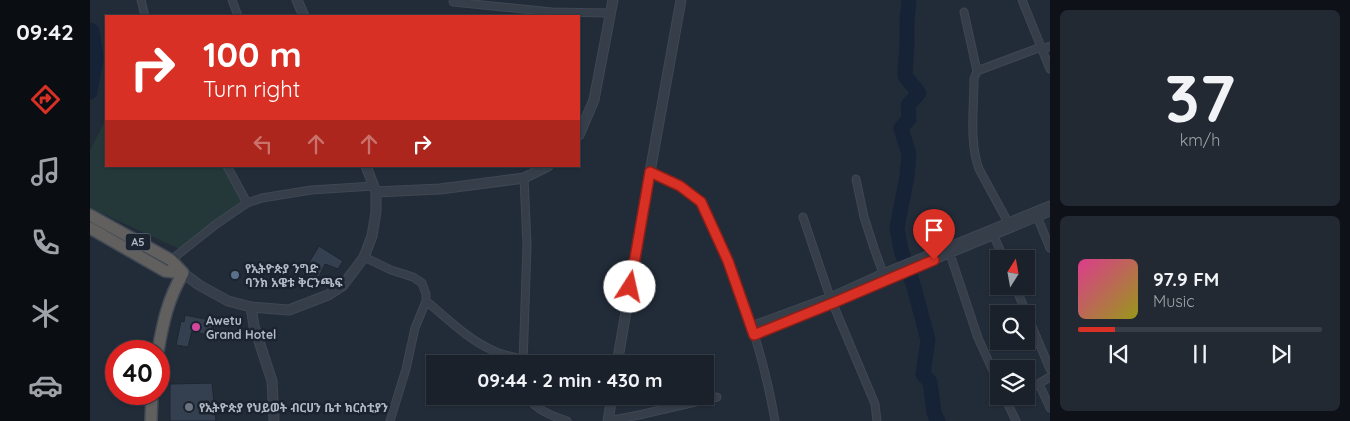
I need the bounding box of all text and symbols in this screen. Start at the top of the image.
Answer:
text: 09:42 [16,18,74,46]
text: 100 m [203,32,302,76]
icon: right [120,35,185,100]
text: 37 [1165,57,1235,138]
text: Turn right [203,75,300,103]
icon: directions [28,82,63,117]
icon: left [249,130,277,158]
icon: ahead [302,130,330,158]
icon: ahead [355,130,383,158]
icon: right [408,130,436,158]
text: km/h [1180,130,1220,150]
icon: music [28,154,63,189]
pin [913,209,955,260]
icon: arrive [920,216,948,244]
icon: phone [28,225,63,260]
road number: A5 [126,233,150,250]
north arrow [990,250,1035,295]
map controls [990,250,1035,405]
position arrow [603,260,655,312]
place label: የኢትዮጵያ ንግድ ባንክ አዌቱ ቅርንጫፍ [245,261,343,290]
text: 97.9 FM [1153,267,1219,291]
marker: የኢትዮጵያ ንግድ ባንክ አዌቱ ቅርንጫፍ [229,269,241,281]
text: Music [1153,291,1195,311]
icon: climate [28,296,63,331]
button: search [990,305,1035,350]
place label: Awetu Grand Hotel [206,313,276,342]
marker: Awetu Grand Hotel [190,321,202,333]
speed limit sign: 40 [105,340,170,405]
icon: previous [1105,340,1133,368]
icon: pause [1186,340,1214,368]
icon: next [1267,340,1295,368]
button: layers [990,360,1035,405]
icon: car [28,368,63,403]
text: 09:44 · 2 min · 430 m [477,368,663,392]
place label: የኢትዮጵያ የህይወት ብርሀን ቤተ ክርስቲያን [199,400,388,415]
marker: የኢትዮጵያ የህይወት ብርሀን ቤተ ክርስቲያን [183,401,195,413]

